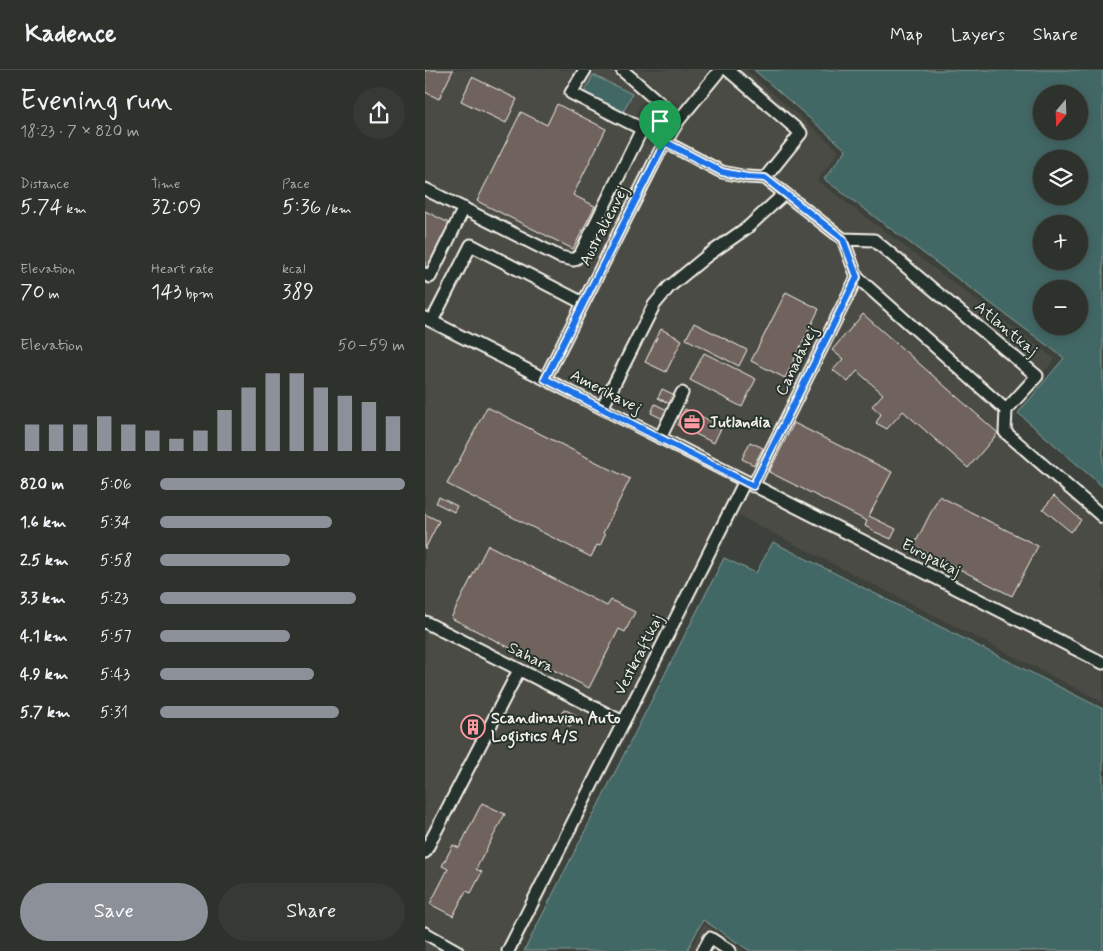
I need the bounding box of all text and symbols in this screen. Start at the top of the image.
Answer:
text: Kadence [25,19,116,50]
text: Map [890,23,923,47]
text: Layers [951,23,1005,47]
text: Share [1033,23,1078,47]
text: Evening run [20,83,173,120]
north arrow [1033,85,1087,140]
map controls [1033,85,1088,335]
button: share [353,87,405,139]
pin [639,100,681,151]
icon: arrive [646,107,674,135]
text: 18:23 · 7 × 820 m [20,121,139,142]
button: layers [1033,150,1088,205]
text: Distance [20,175,69,193]
text: Time [151,175,180,193]
text: Pace [282,175,310,193]
street label: Australienvej [575,183,633,269]
text: 5.74 [20,193,62,221]
text: 32:09 [151,193,201,221]
text: 5:36 [282,193,321,221]
text: km [62,200,87,218]
text: /km [321,200,352,218]
button: + [1033,215,1088,270]
text: Elevation [20,260,75,278]
text: Heart rate [151,260,214,278]
text: kcal [282,260,306,278]
text: 70 [20,278,45,306]
text: 143 [151,278,182,306]
text: 389 [282,278,314,306]
button: − [1033,280,1088,335]
text: m [45,285,60,303]
text: bpm [182,285,214,303]
street label: Atlantkaj [970,296,1042,362]
street label: Canadavej [771,323,823,399]
text: Elevation [20,335,83,356]
text: 50–59 m [338,335,405,356]
street label: Amerikavej [567,365,645,419]
office icon: Jutlandia [679,409,705,435]
place label: Jutlandia [709,412,771,433]
text: 820 m [20,474,64,495]
text: 5:06 [100,474,132,495]
text: 1.6 km [20,512,66,533]
text: 5:34 [100,512,131,533]
street label: Europakaj [898,534,964,582]
text: 2.5 km [20,550,68,571]
text: 5:58 [100,550,132,571]
text: 3.3 km [20,588,65,609]
text: 5:23 [100,588,128,609]
street label: Vestkraftkaj [610,611,668,699]
text: 4.1 km [20,626,67,647]
text: 5:57 [100,626,132,647]
street label: Sahara [504,637,558,679]
text: 4.9 km [20,664,68,685]
text: 5:43 [100,664,130,685]
text: 5.7 km [20,702,70,723]
text: 5:31 [100,702,128,723]
place label: Scandinavian Auto Logistics A/S [491,708,621,749]
building icon: Scandinavian Auto Logistics A/S [460,714,486,740]
button: Save [20,883,208,941]
button: Share [218,883,405,941]

